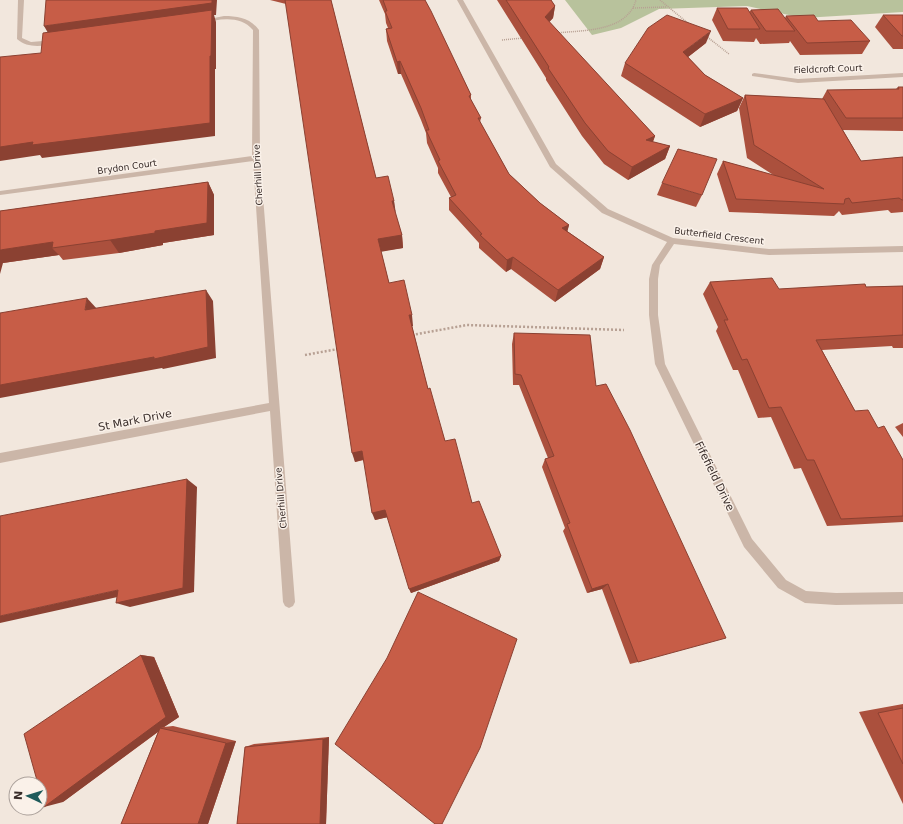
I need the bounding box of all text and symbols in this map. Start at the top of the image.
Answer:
street label: Fieldcroft Court [793,63,863,75]
street label: Cherhill Drive [251,144,265,206]
street label: Brydon Court [97,158,158,176]
street label: Butterfield Crescent [674,226,765,247]
street label: St Mark Drive [97,407,173,434]
street label: Fifefield Drive [692,439,737,513]
street label: Cherhill Drive [273,467,289,529]
north arrow [8,776,48,816]
text: N [12,790,25,800]

